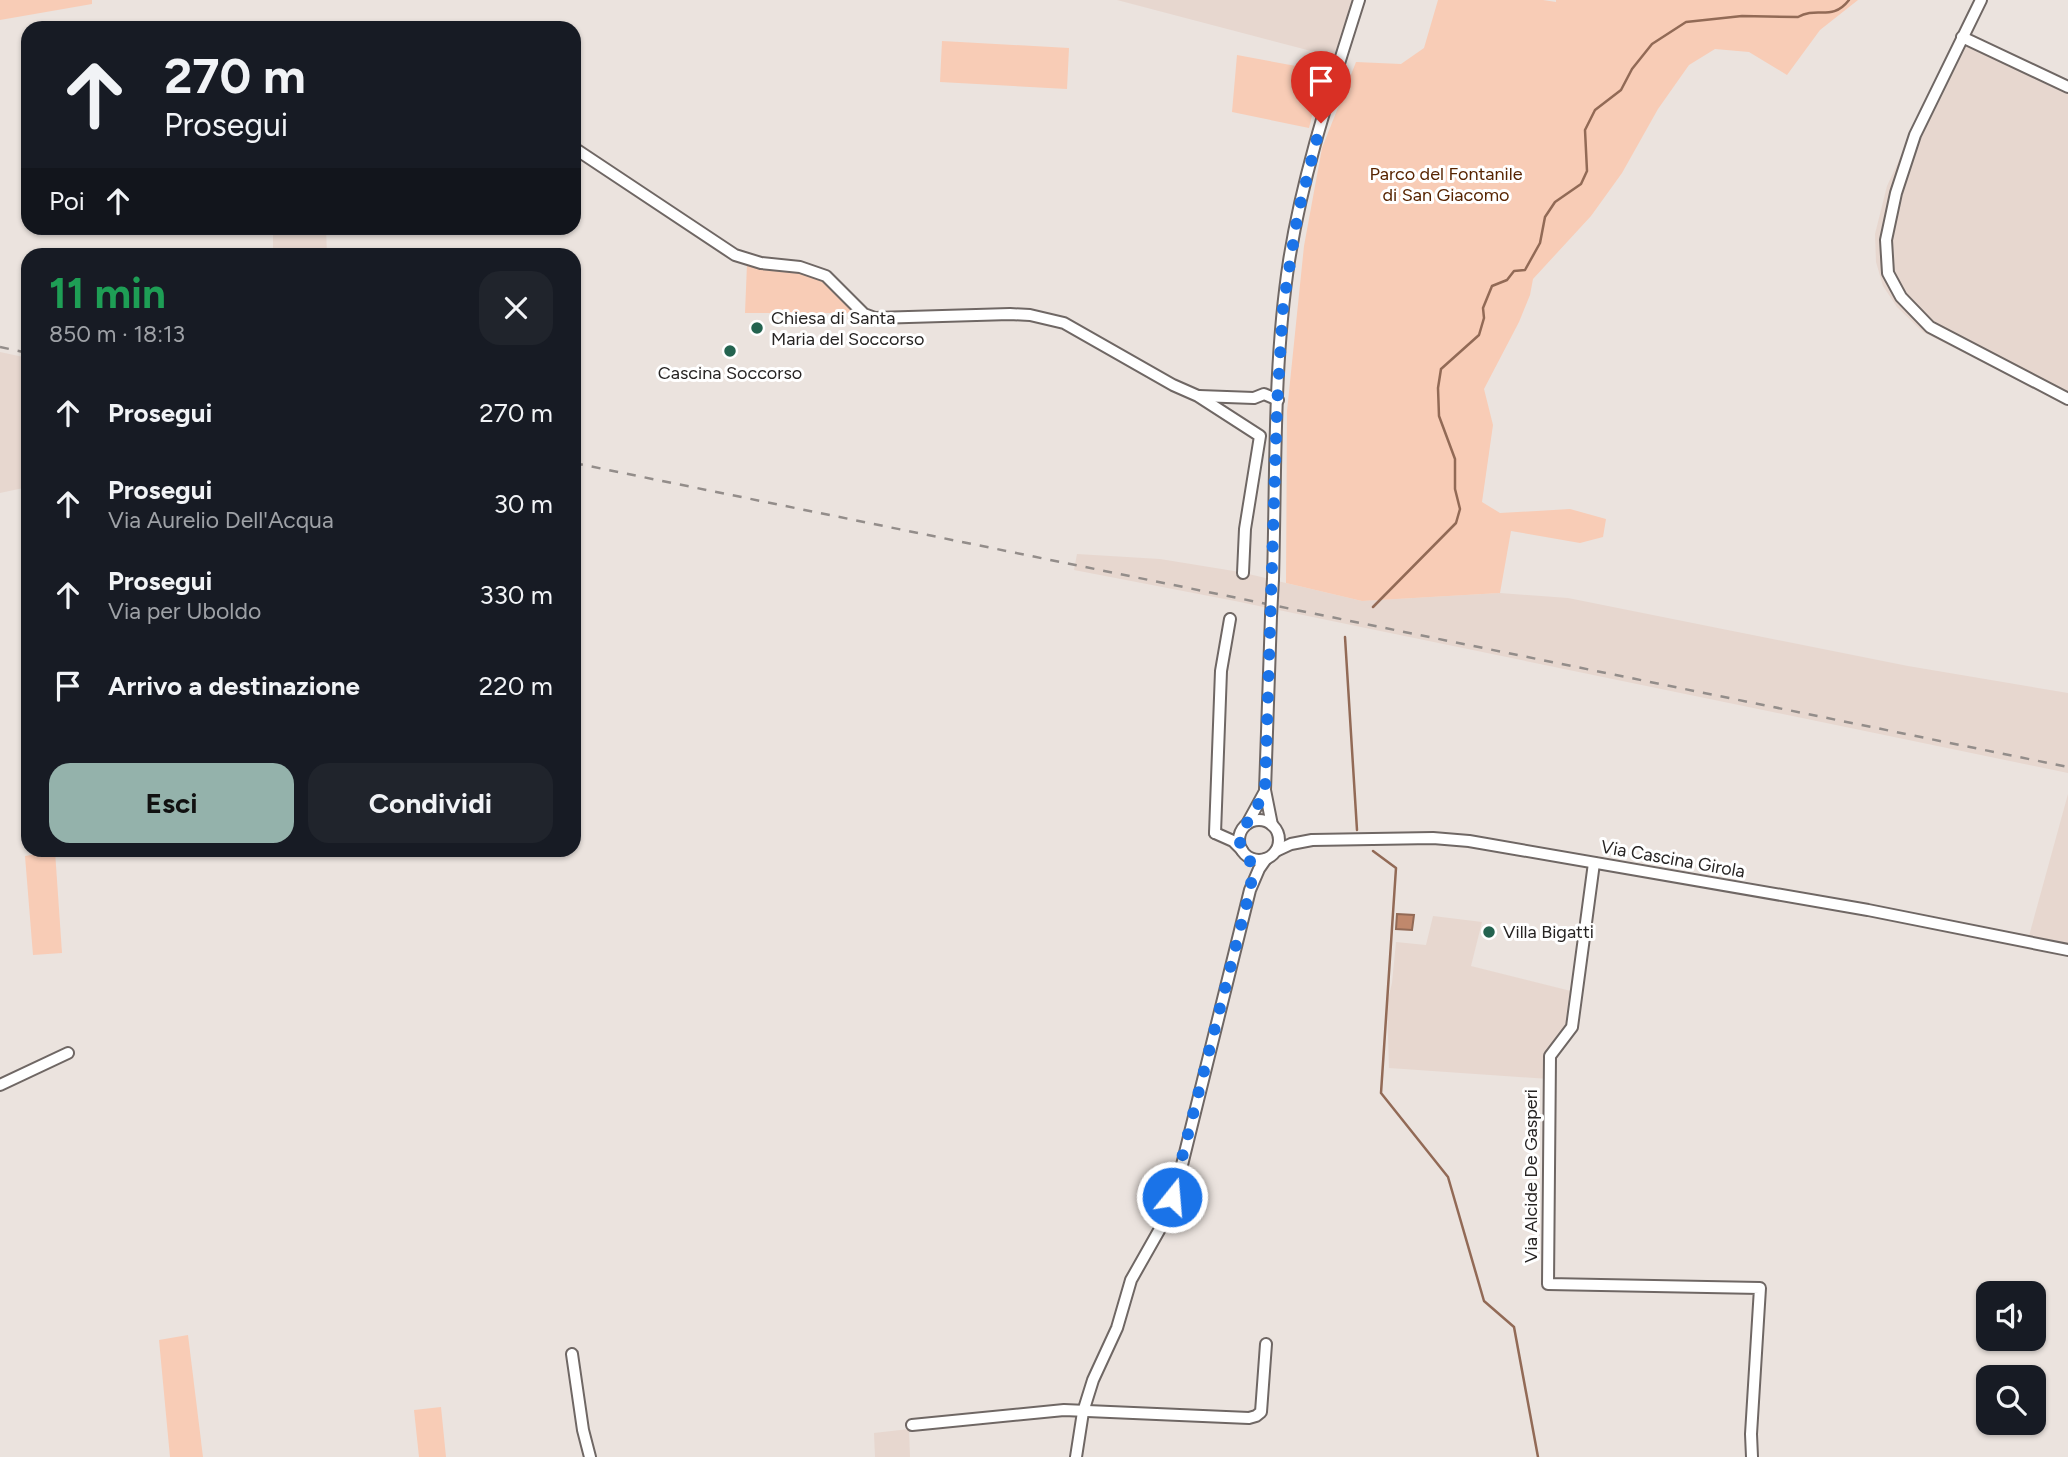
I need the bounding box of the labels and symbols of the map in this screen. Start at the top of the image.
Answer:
pin [1291,51,1351,123]
park label: Parco del Fontanile di San Giacomo [1369,163,1523,206]
place label: Chiesa di Santa Maria del Soccorso [771,307,924,350]
marker: Chiesa di Santa Maria del Soccorso [749,320,765,336]
marker: Cascina Soccorso [722,343,738,359]
place label: Cascina Soccorso [658,362,802,384]
street label: Via Cascina Girola [1599,835,1747,883]
place label: Villa Bigatti [1503,921,1594,943]
marker: Villa Bigatti [1481,924,1497,940]
street label: Via Alcide De Gasperi [1520,1089,1542,1263]
position arrow [1135,1160,1209,1234]

